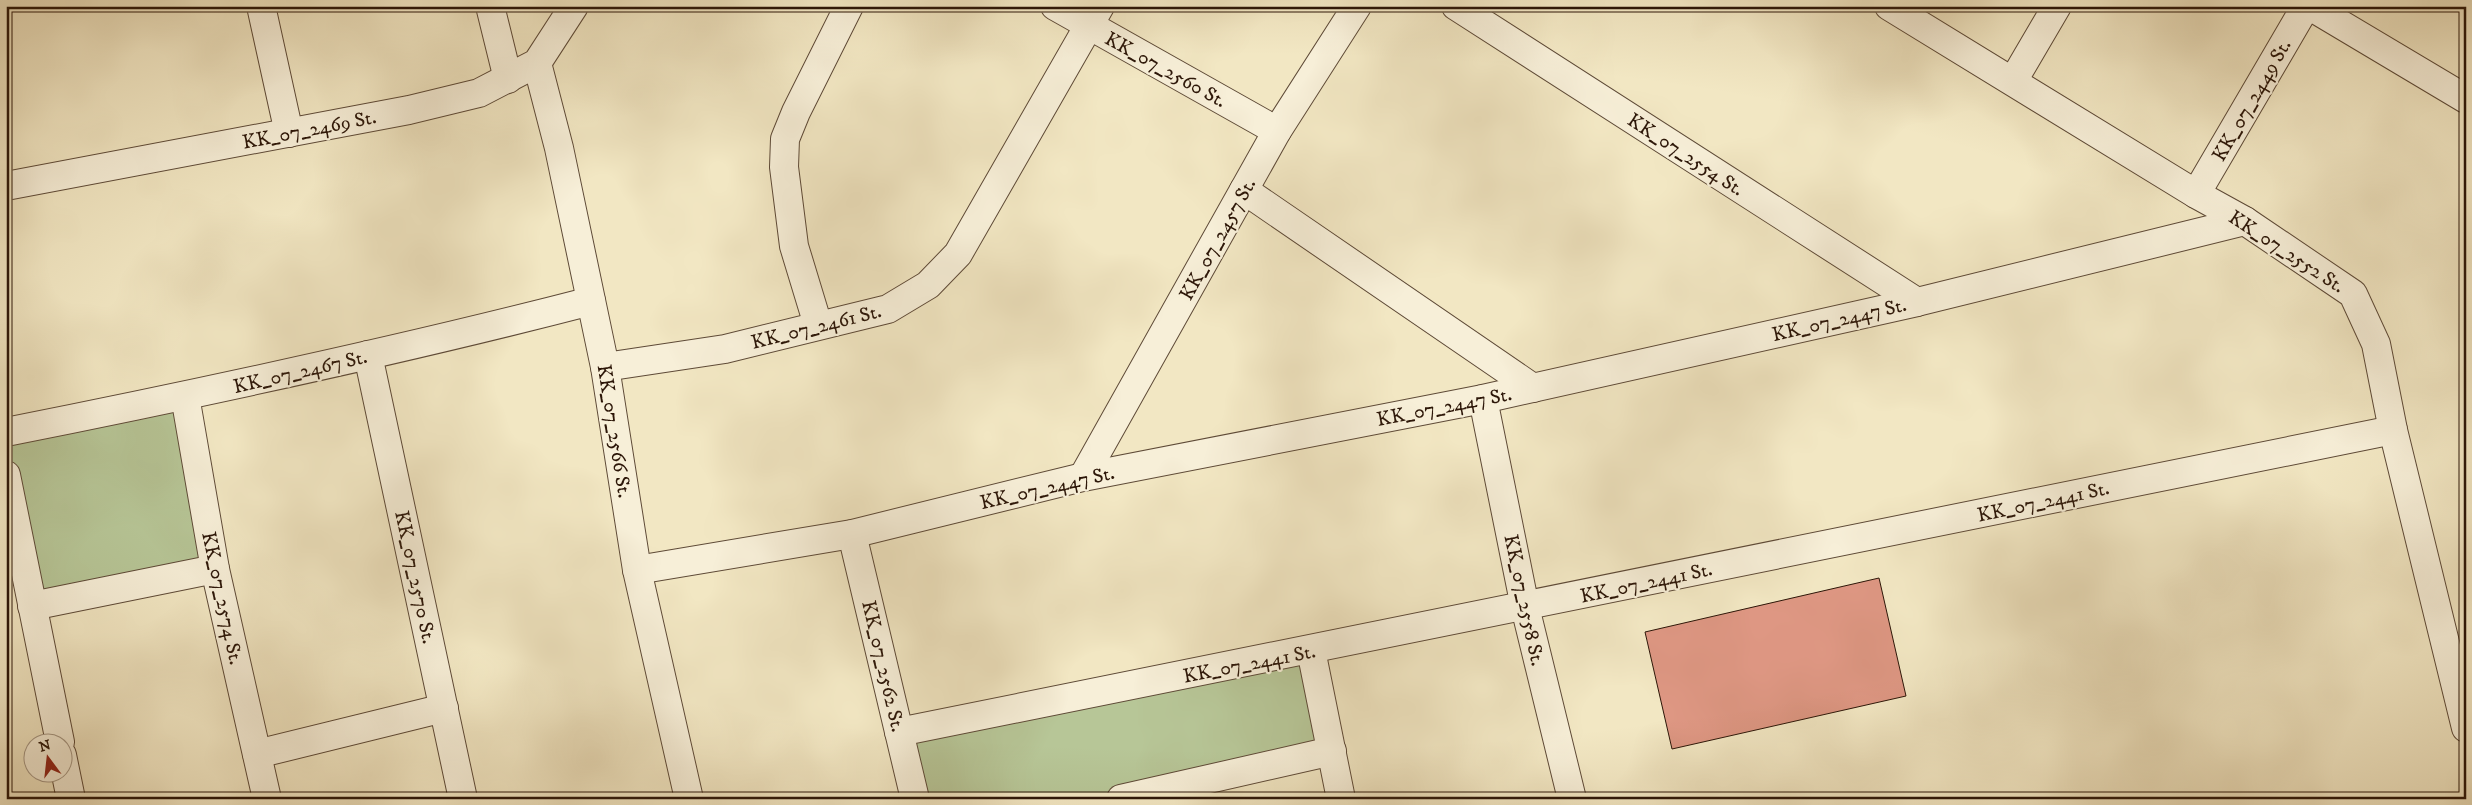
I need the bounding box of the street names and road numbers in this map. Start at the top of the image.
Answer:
street label: KK_07_2560 St. [1100,27,1230,114]
street label: KK_07_2449 St. [2207,35,2297,166]
street label: KK_07_2469 St. [240,105,378,156]
street label: KK_07_2554 St. [1622,108,1748,202]
street label: KK_07_2457 St. [1174,174,1262,305]
street label: KK_07_2552 St. [2223,205,2349,299]
street label: KK_07_2447 St. [1770,293,1909,348]
street label: KK_07_2461 St. [749,299,884,356]
street label: KK_07_2467 St. [231,345,370,400]
street label: KK_07_2566 St. [591,363,636,500]
street label: KK_07_2447 St. [1375,382,1514,433]
street label: KK_07_2447 St. [978,461,1117,516]
street label: KK_07_2441 St. [1975,476,2112,529]
street label: KK_07_2570 St. [388,509,441,646]
street label: KK_07_2574 St. [195,529,248,667]
street label: KK_07_2558 St. [1497,532,1550,668]
street label: KK_07_2441 St. [1578,557,1715,610]
street label: KK_07_2562 St. [855,598,910,734]
street label: KK_07_2441 St. [1181,639,1318,690]

